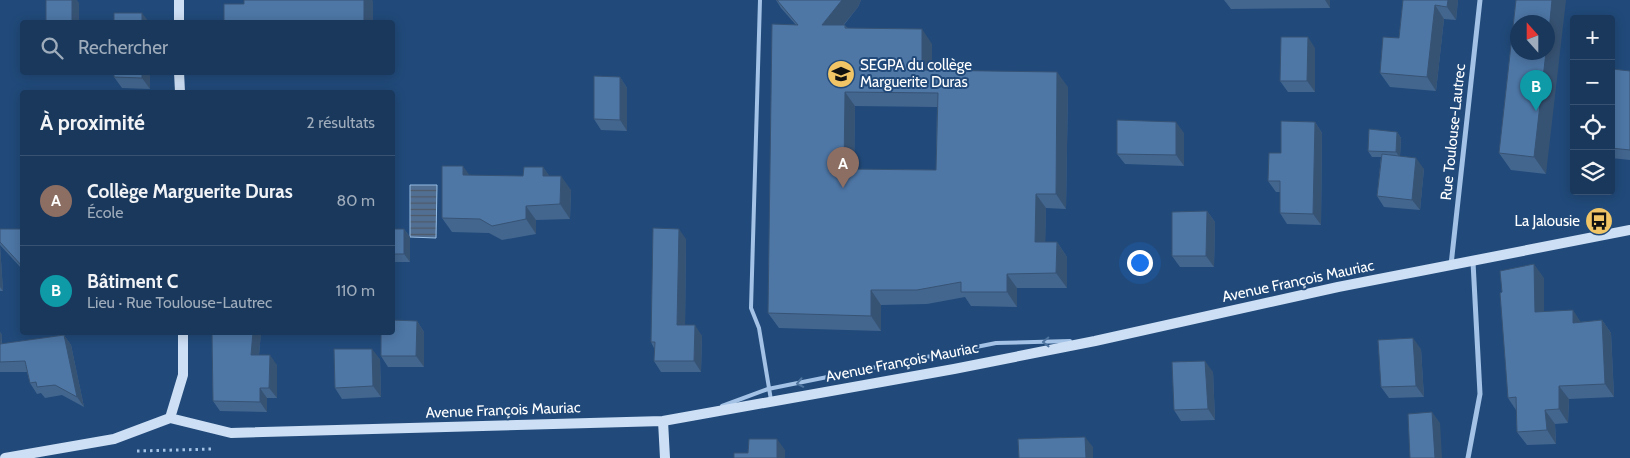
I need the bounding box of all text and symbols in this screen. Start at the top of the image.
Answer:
north arrow [1510,15,1555,60]
map controls [1570,15,1615,195]
button: + [1570,15,1615,60]
search box [20,20,395,75]
icon: search [38,34,66,62]
text: Rechercher [78,36,168,59]
place label: SEGPA du collège Marguerite Duras [860,56,972,91]
school or university icon: SEGPA du collège Marguerite Duras [826,59,856,89]
button: − [1570,60,1615,105]
street label: Rue Toulouse-Lautrec [1437,63,1469,201]
pin: B [1520,70,1552,111]
button: locate [1570,105,1615,150]
text: À proximité [40,110,145,135]
text: 2 résultats [306,113,375,132]
pin: A [827,147,859,188]
button: layers [1570,150,1615,195]
text: Collège Marguerite Duras [87,180,293,203]
text: A [51,191,61,210]
text: 80 m [337,191,375,210]
text: École [87,203,123,222]
bus stop icon: La Jalousie [1584,206,1614,236]
place label: La Jalousie [1514,212,1580,230]
your location [1127,250,1153,276]
street label: Avenue François Mauriac [1220,256,1376,306]
text: Bâtiment C [87,270,178,293]
text: B [51,281,61,300]
text: 110 m [336,281,375,300]
text: Lieu · Rue Toulouse-Lautrec [87,293,272,312]
one-way arrow [1042,337,1050,347]
street label: Avenue François Mauriac [824,338,980,386]
one-way arrow [795,377,804,387]
street label: Avenue François Mauriac [425,398,581,422]

